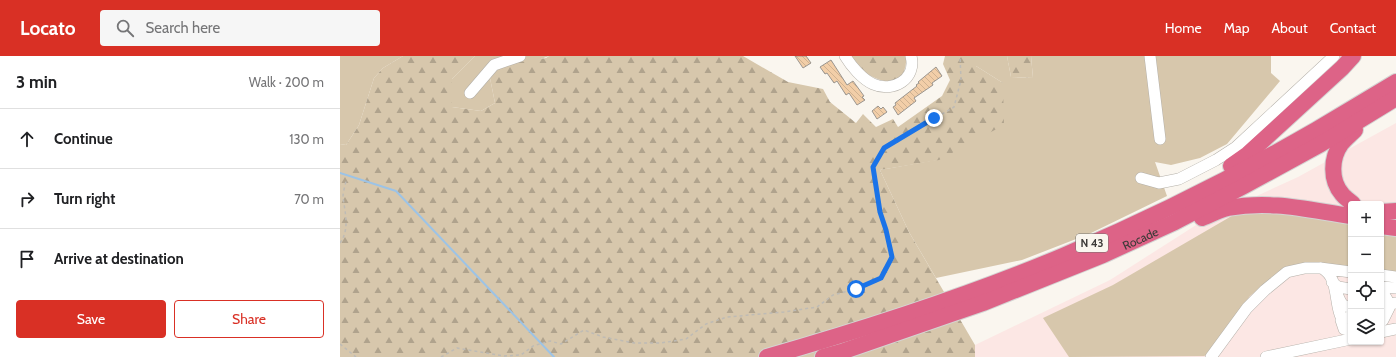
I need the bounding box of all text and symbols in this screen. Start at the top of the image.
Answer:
search box [100,10,380,46]
text: Locato [20,17,76,40]
icon: search [114,17,136,39]
text: Search here [146,19,220,37]
text: Home [1165,19,1202,37]
text: Map [1224,19,1249,37]
text: About [1271,19,1308,37]
text: Contact [1330,19,1376,37]
text: 3 min [16,72,57,92]
text: Walk · 200 m [249,74,324,90]
route end [925,109,943,127]
icon: ahead [16,128,38,150]
text: Continue [54,130,113,148]
text: 130 m [289,131,324,147]
icon: right [16,188,38,210]
text: Turn right [54,190,115,208]
text: 70 m [294,191,324,207]
map controls [1348,201,1384,345]
button: + [1348,201,1384,237]
street label: Rocade [1120,223,1160,253]
road number: N 43 [1076,234,1108,252]
button: − [1348,237,1384,273]
icon: arrive [16,248,38,270]
text: Arrive at destination [54,250,184,268]
button: locate [1348,273,1384,309]
route start [847,280,865,298]
button: Save [16,300,166,338]
button: Share [174,300,324,338]
button: layers [1348,309,1384,345]

